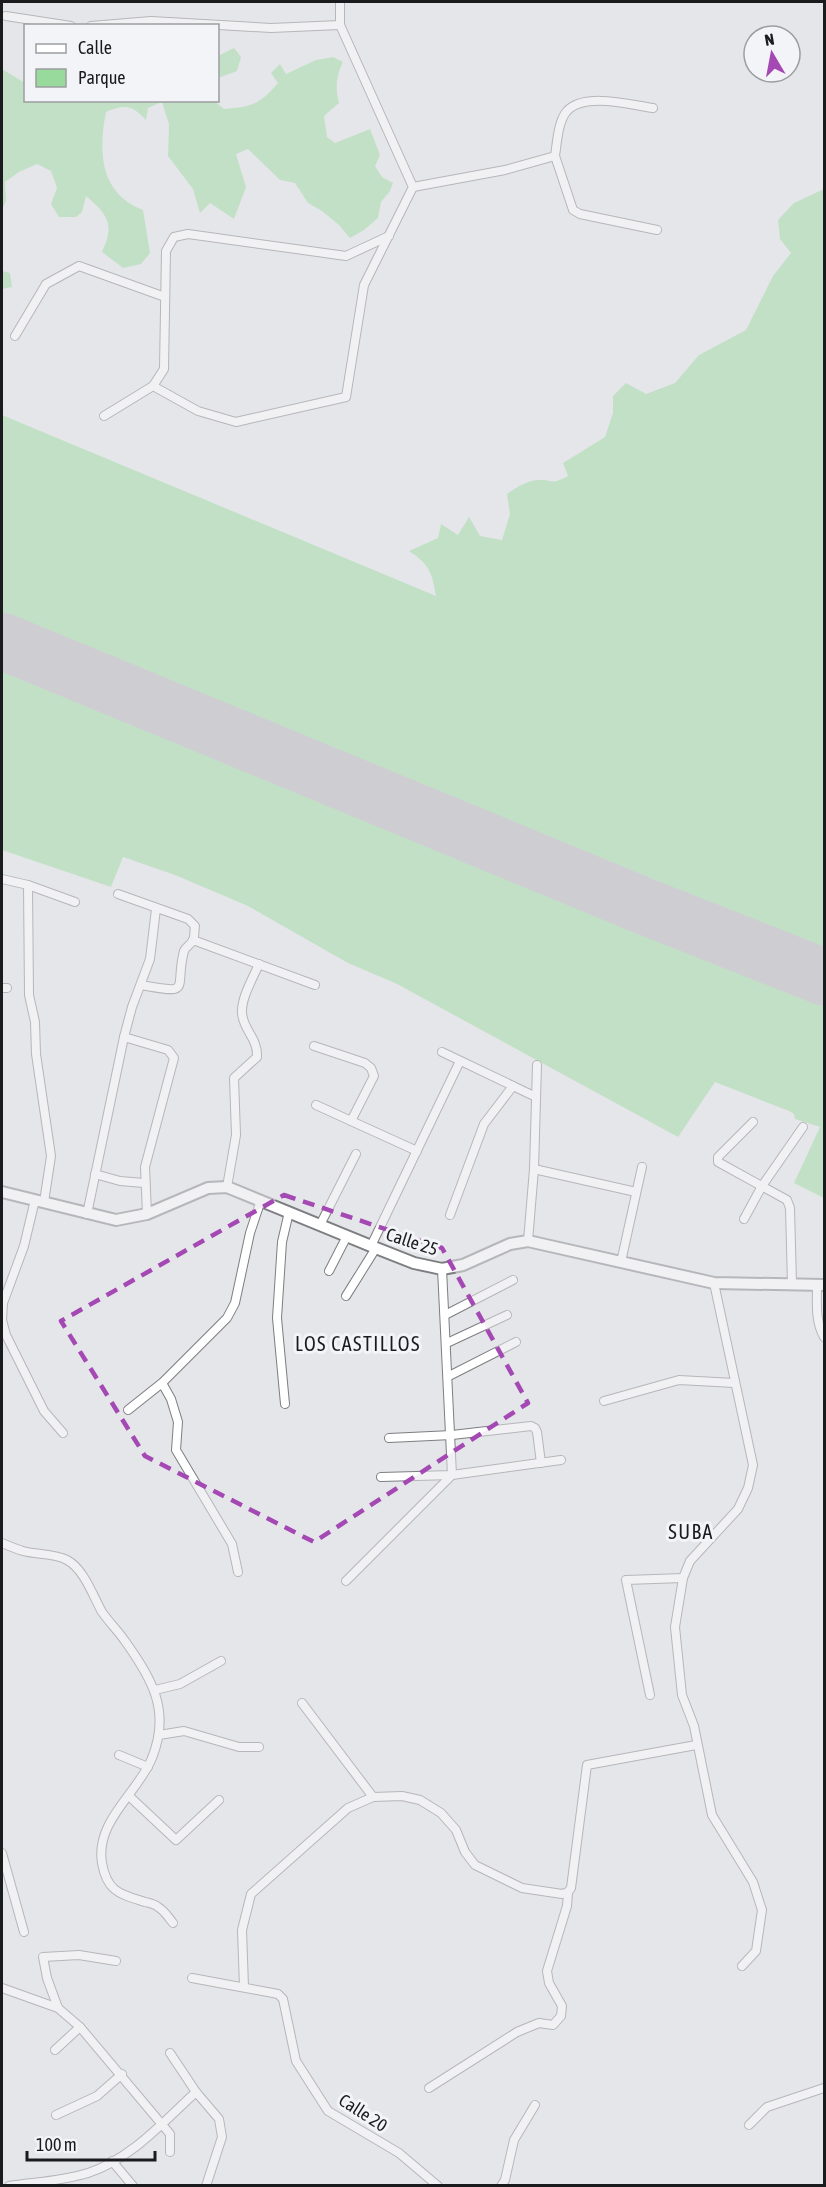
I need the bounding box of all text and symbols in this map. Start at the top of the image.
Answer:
legend [24,24,219,102]
north arrow [742,24,802,84]
text: N [763,30,776,49]
text: Calle [78,37,112,58]
text: Parque [78,67,126,88]
street label: Calle 25 [384,1223,441,1260]
district label: LOS CASTILLOS [295,1332,421,1355]
district label: SUBA [668,1520,714,1543]
street label: Calle 20 [335,2089,391,2136]
scale bar [27,2124,154,2162]
text: 100 m [36,2134,77,2155]

